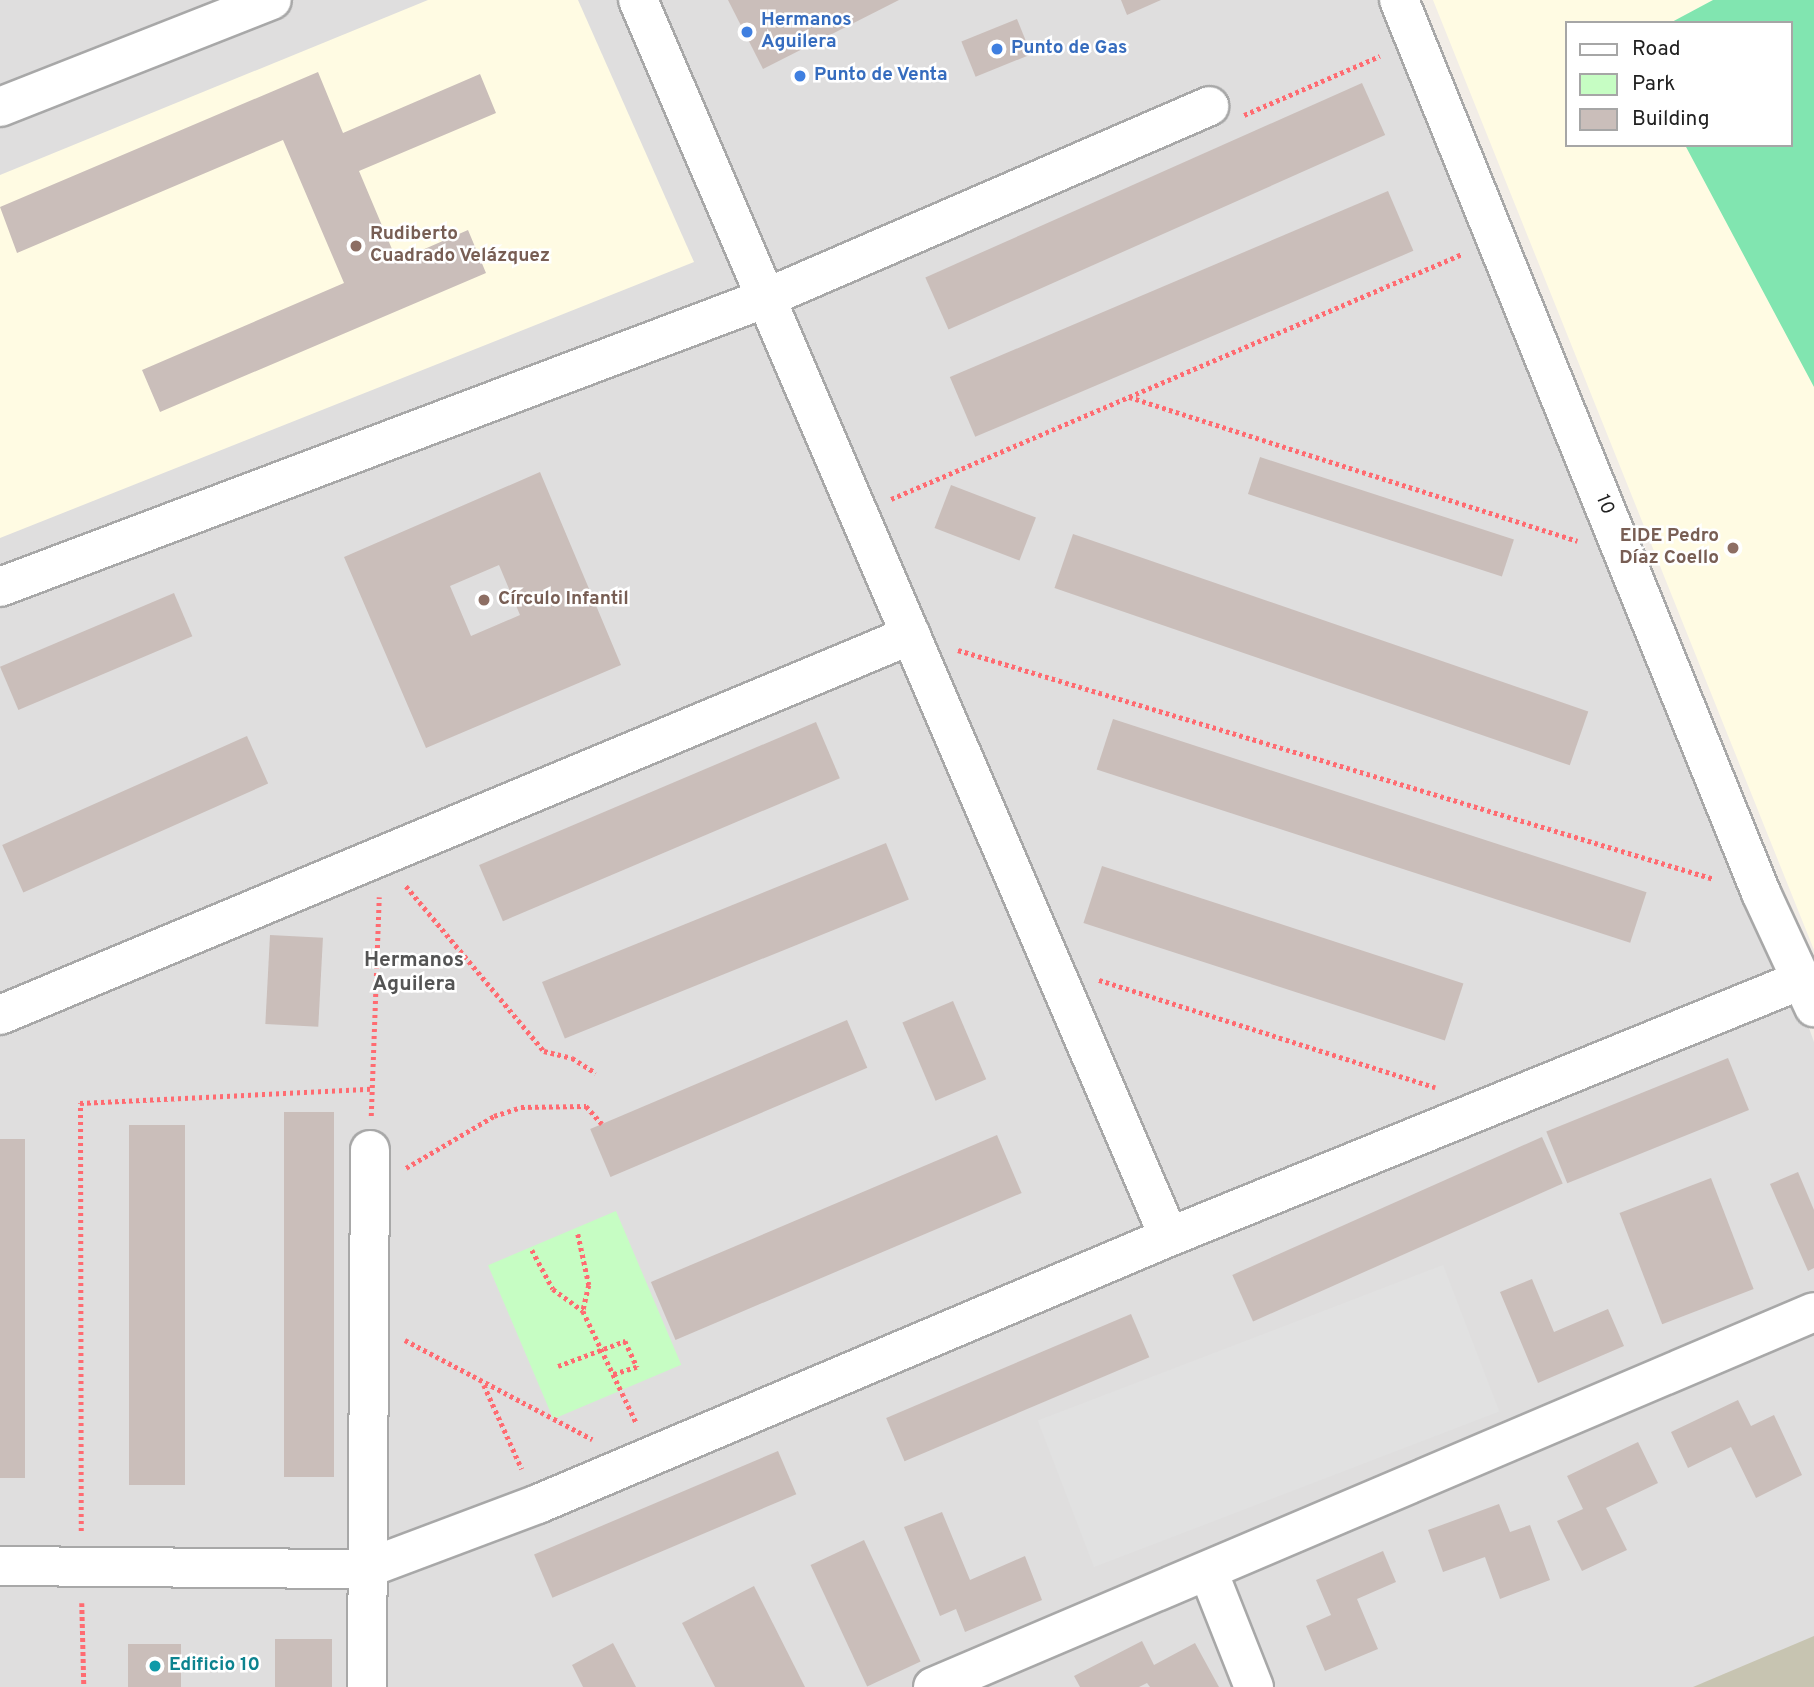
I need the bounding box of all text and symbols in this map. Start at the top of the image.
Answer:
place label: Hermanos Aguilera [761,10,852,54]
legend [1566,21,1793,147]
marker: Hermanos Aguilera [739,24,755,40]
text: Road [1632,36,1681,63]
place label: Punto de Gas [1011,38,1127,60]
marker: Punto de Gas [989,41,1005,57]
place label: Punto de Venta [814,65,948,87]
marker: Punto de Venta [792,68,808,84]
text: Park [1632,71,1675,98]
text: Building [1632,106,1710,133]
place label: Rudiberto Cuadrado Velázquez [370,224,551,268]
marker: Rudiberto Cuadrado Velázquez [348,238,364,254]
street label: 10 [1590,492,1618,518]
place label: EIDE Pedro Díaz Coello [1619,526,1719,570]
marker: EIDE Pedro Díaz Coello [1725,540,1741,556]
place label: Círculo Infantil [498,589,629,611]
marker: Círculo Infantil [476,592,492,608]
district label: Hermanos Aguilera [364,948,464,998]
place label: Edificio 10 [169,1655,260,1677]
marker: Edificio 10 [147,1658,163,1674]

